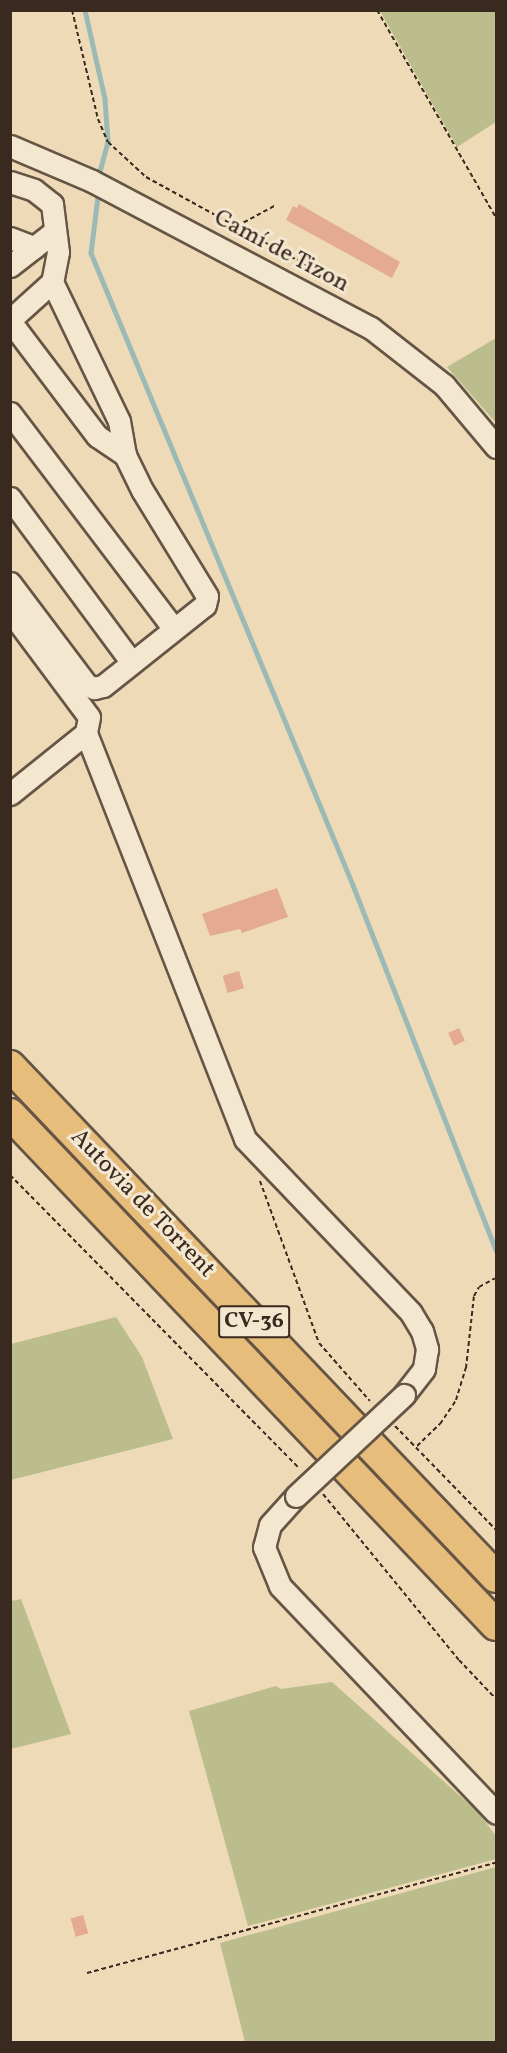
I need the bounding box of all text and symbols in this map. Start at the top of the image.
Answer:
street label: Camí de Tizon [208,204,354,300]
street label: Autovia de Torrent [63,1123,221,1285]
road number: CV-36 [218,1303,290,1341]

